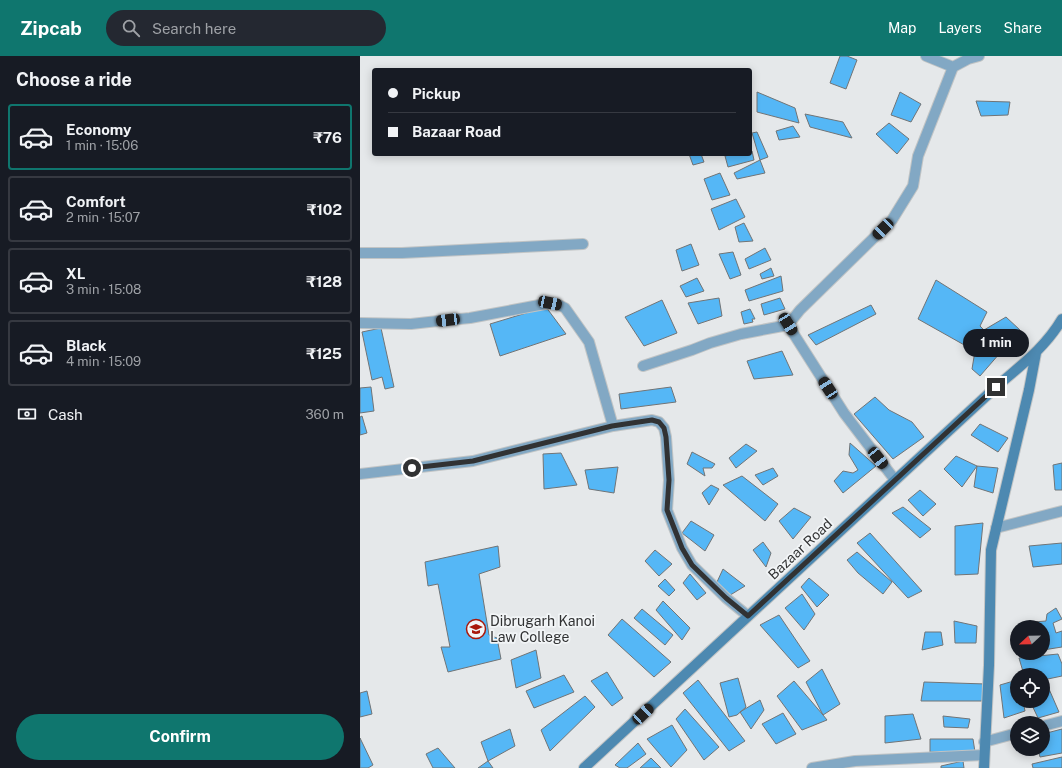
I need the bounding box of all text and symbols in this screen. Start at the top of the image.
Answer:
search box [106,10,386,46]
text: Zipcab [20,17,82,39]
icon: search [120,17,142,39]
text: Search here [152,20,236,37]
text: Map [888,20,916,36]
text: Layers [938,20,982,36]
text: Share [1004,20,1042,36]
text: Choose a ride [16,69,132,90]
text: Pickup [412,85,461,102]
icon: car [18,119,54,155]
text: Economy [66,121,131,138]
text: Bazaar Road [412,123,501,140]
text: ₹76 [313,129,342,146]
text: 1 min · 15:06 [66,138,138,153]
icon: car [18,191,54,227]
text: Comfort [66,193,126,210]
text: ₹102 [307,201,342,218]
text: 2 min · 15:07 [66,210,140,225]
car [870,216,896,242]
icon: car [18,263,54,299]
text: XL [66,265,85,282]
text: ₹128 [306,273,342,290]
text: 3 min · 15:08 [66,282,141,297]
car [537,295,563,311]
car [777,311,799,337]
car [435,313,461,327]
callout: 1 min [963,329,1029,357]
icon: car [18,335,54,371]
text: 1 min [980,335,1012,350]
text: Black [66,337,106,354]
text: ₹125 [306,345,342,362]
text: 4 min · 15:09 [66,354,141,369]
car [816,375,840,401]
route end [987,378,1005,396]
icon: cash [16,403,38,425]
text: Cash [48,406,83,423]
text: 360 m [306,407,344,422]
car [866,445,890,471]
route start [403,459,421,477]
street label: Bazaar Road [765,515,835,583]
place label: Dibrugarh Kanoi Law College [490,613,595,645]
school or university icon: Dibrugarh Kanoi Law College [465,618,487,640]
north arrow [1010,620,1050,660]
map controls [1010,620,1050,756]
button: locate [1010,668,1050,708]
car [630,701,656,727]
button: Confirm [16,714,344,760]
button: layers [1010,716,1050,756]

